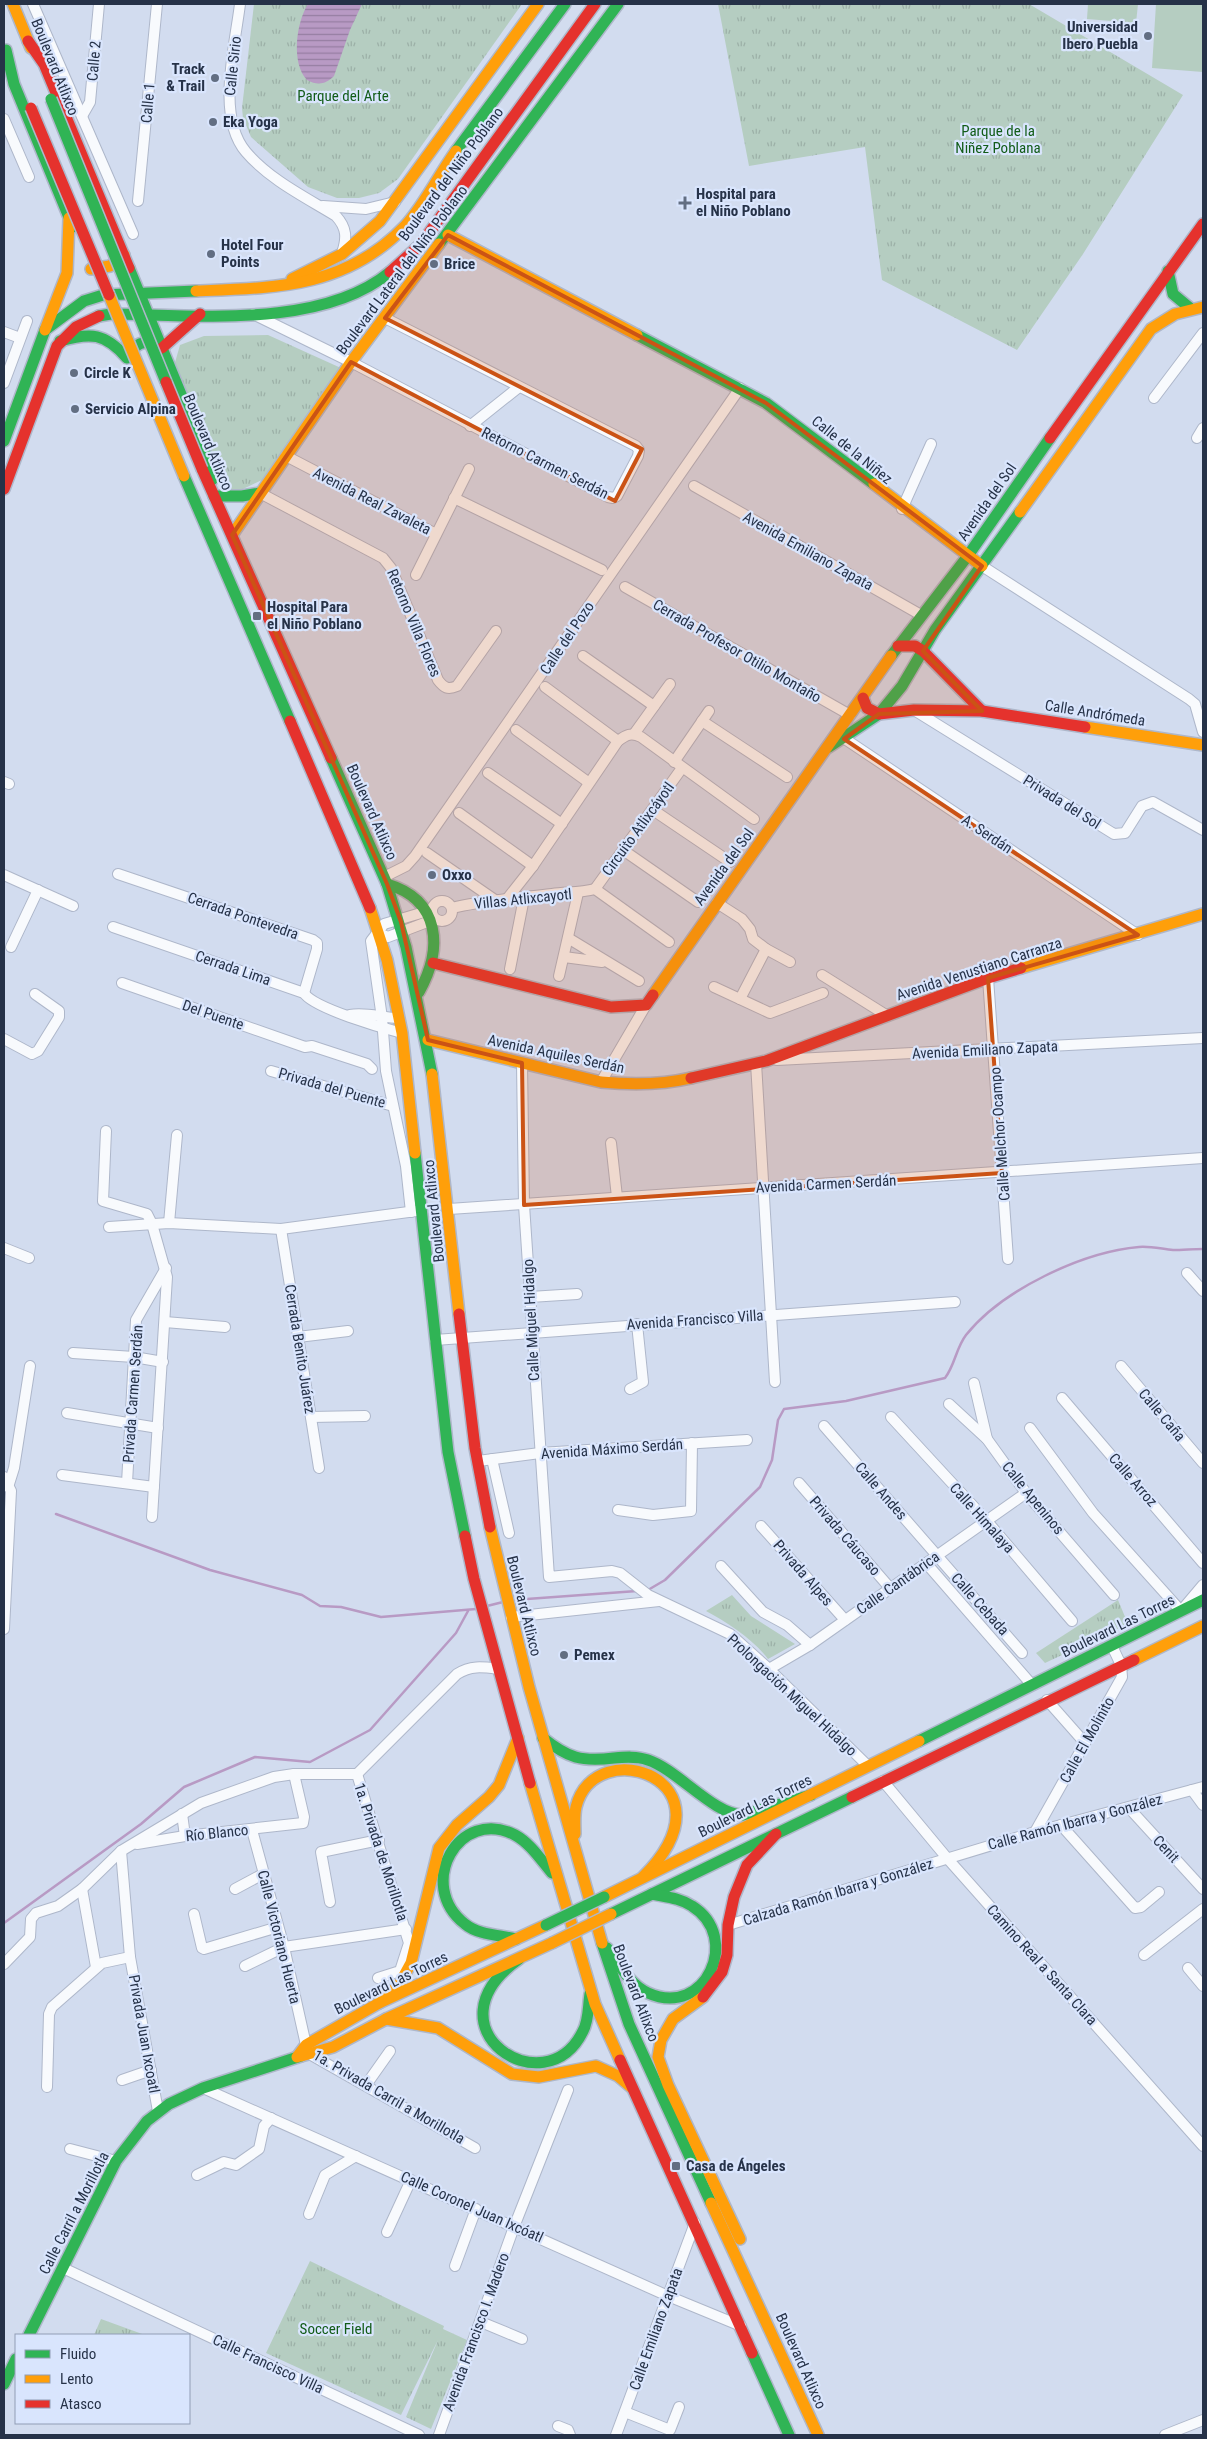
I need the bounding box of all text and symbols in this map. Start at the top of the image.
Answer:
street label: Boulevard Atlixco [27,16,83,118]
place label: Universidad Ibero Puebla [1062,18,1138,53]
marker: Universidad Ibero Puebla [1142,30,1154,42]
street label: Calle Sirio [221,35,245,97]
street label: Calle 2 [83,40,105,82]
place label: Track & Trail [166,60,206,95]
marker: Track & Trail [209,72,221,84]
street label: Calle 1 [137,82,159,124]
park label: Parque del Arte [297,87,389,105]
street label: Boulevard del Niño Poblano [395,103,507,245]
place label: Eka Yoga [223,113,278,131]
marker: Eka Yoga [207,116,219,128]
park label: Parque de la Niñez Poblana [955,122,1041,157]
street label: Boulevard Lateral del Niño Poblano [332,182,472,358]
place label: Hospital para el Niño Poblano [696,185,791,220]
marker: Hospital para el Niño Poblano [678,196,692,210]
place label: Hotel Four Points [221,236,284,271]
marker: Hotel Four Points [205,248,217,260]
place label: Brice [444,255,475,273]
marker: Brice [428,258,440,270]
place label: Circle K [84,364,131,382]
marker: Circle K [68,367,80,379]
street label: Boulevard Atlixco [180,391,236,493]
place label: Servicio Alpina [85,400,176,418]
marker: Servicio Alpina [69,403,81,415]
street label: Calle de la Niñez [808,412,896,488]
street label: Retorno Carmen Serdán [479,423,611,503]
street label: Avenida del Sol [954,460,1020,544]
street label: Avenida Real Zavaleta [310,463,434,539]
street label: Avenida Emiliano Zapata [740,508,876,594]
street label: Retorno Villa Flores [383,566,445,680]
street label: Cerrada Profesor Otilio Montaño [650,595,824,707]
place label: Hospital Para el Niño Poblano [267,598,362,633]
street label: Calle del Pozo [536,598,598,678]
marker: Hospital Para el Niño Poblano [251,610,263,622]
street label: Calle Andrómeda [1044,696,1146,730]
street label: Boulevard Atlixco [343,761,401,863]
street label: Privada del Sol [1020,771,1104,833]
street label: Circuito Atlixcáyotl [598,779,678,879]
street label: A. Serdán [958,811,1016,857]
street label: Avenida del Sol [690,825,758,909]
place label: Oxxo [442,866,472,884]
marker: Oxxo [426,869,438,881]
street label: Villas Atlixcayotl [473,885,573,913]
street label: Cerrada Pontevedra [185,889,301,943]
street label: Avenida Venustiano Carranza [894,934,1064,1004]
street label: Cerrada Lima [193,947,273,989]
street label: Del Puente [180,996,246,1034]
street label: Avenida Aquiles Serdán [486,1031,626,1077]
street label: Avenida Emiliano Zapata [912,1037,1058,1063]
street label: Privada del Puente [276,1064,388,1112]
street label: Calle Melchor Ocampo [986,1067,1014,1201]
street label: Boulevard Atlixco [420,1159,448,1263]
street label: Avenida Carmen Serdán [755,1171,897,1197]
street label: Calle Miguel Hidalgo [519,1259,543,1381]
street label: Cerrada Benito Juárez [281,1283,319,1415]
street label: Avenida Francisco Villa [626,1306,764,1334]
street label: Privada Carmen Serdán [119,1324,147,1464]
street label: Calle Caña [1135,1385,1189,1445]
street label: Avenida Máximo Serdán [540,1435,684,1463]
street label: Calle Arroz [1105,1450,1161,1510]
street label: Calle Apeninos [998,1458,1068,1538]
street label: Calle Andes [851,1459,911,1524]
street label: Calle Himalaya [946,1479,1018,1557]
street label: Privada Cáucaso [806,1493,884,1579]
street label: Privada Alpes [770,1536,837,1610]
street label: Calle Cantábrica [853,1548,943,1618]
street label: Boulevard Atlixco [503,1554,545,1658]
street label: Calle Cebada [947,1569,1013,1639]
street label: Boulevard Las Torres [1058,1591,1178,1661]
street label: Prolongación Miguel Hidalgo [723,1630,861,1760]
place label: Pemex [574,1646,615,1664]
marker: Pemex [558,1649,570,1661]
street label: Calle El Molinito [1056,1694,1118,1786]
street label: Boulevard Las Torres [695,1771,815,1841]
street label: 1a. Privada de Morillotla [350,1781,412,1923]
street label: Calle Ramón Ibarra y González [986,1790,1164,1854]
street label: Río Blanco [185,1821,249,1845]
street label: Cenit [1149,1832,1183,1866]
street label: Calzada Ramón Ibarra y González [741,1855,935,1929]
street label: Calle Victoriano Huerta [254,1868,304,2006]
street label: Camino Real a Santa Clara [983,1901,1101,2029]
street label: Boulevard Atlixco [609,1942,663,2044]
street label: Boulevard Las Torres [331,1948,451,2018]
street label: Privada Juan Ixcoatl [125,1973,163,2095]
street label: 1a. Privada Carril a Morillotla [310,2046,468,2148]
street label: Calle Carril a Morillotla [35,2149,113,2277]
place label: Casa de Ángeles [686,2157,786,2175]
marker: Casa de Ángeles [670,2160,682,2172]
street label: Calle Coronel Juan Ixcóatl [398,2167,546,2247]
street label: Avenida Francisco I. Madero [439,2250,513,2414]
street label: Calle Emiliano Zapata [626,2265,686,2393]
street label: Boulevard Atlixco [772,2310,830,2412]
park label: Soccer Field [300,2320,372,2338]
street label: Calle Francisco Villa [210,2331,326,2397]
legend [15,2334,190,2424]
text: Fluido [60,2345,96,2363]
text: Lento [60,2370,93,2388]
text: Atasco [60,2395,101,2413]

